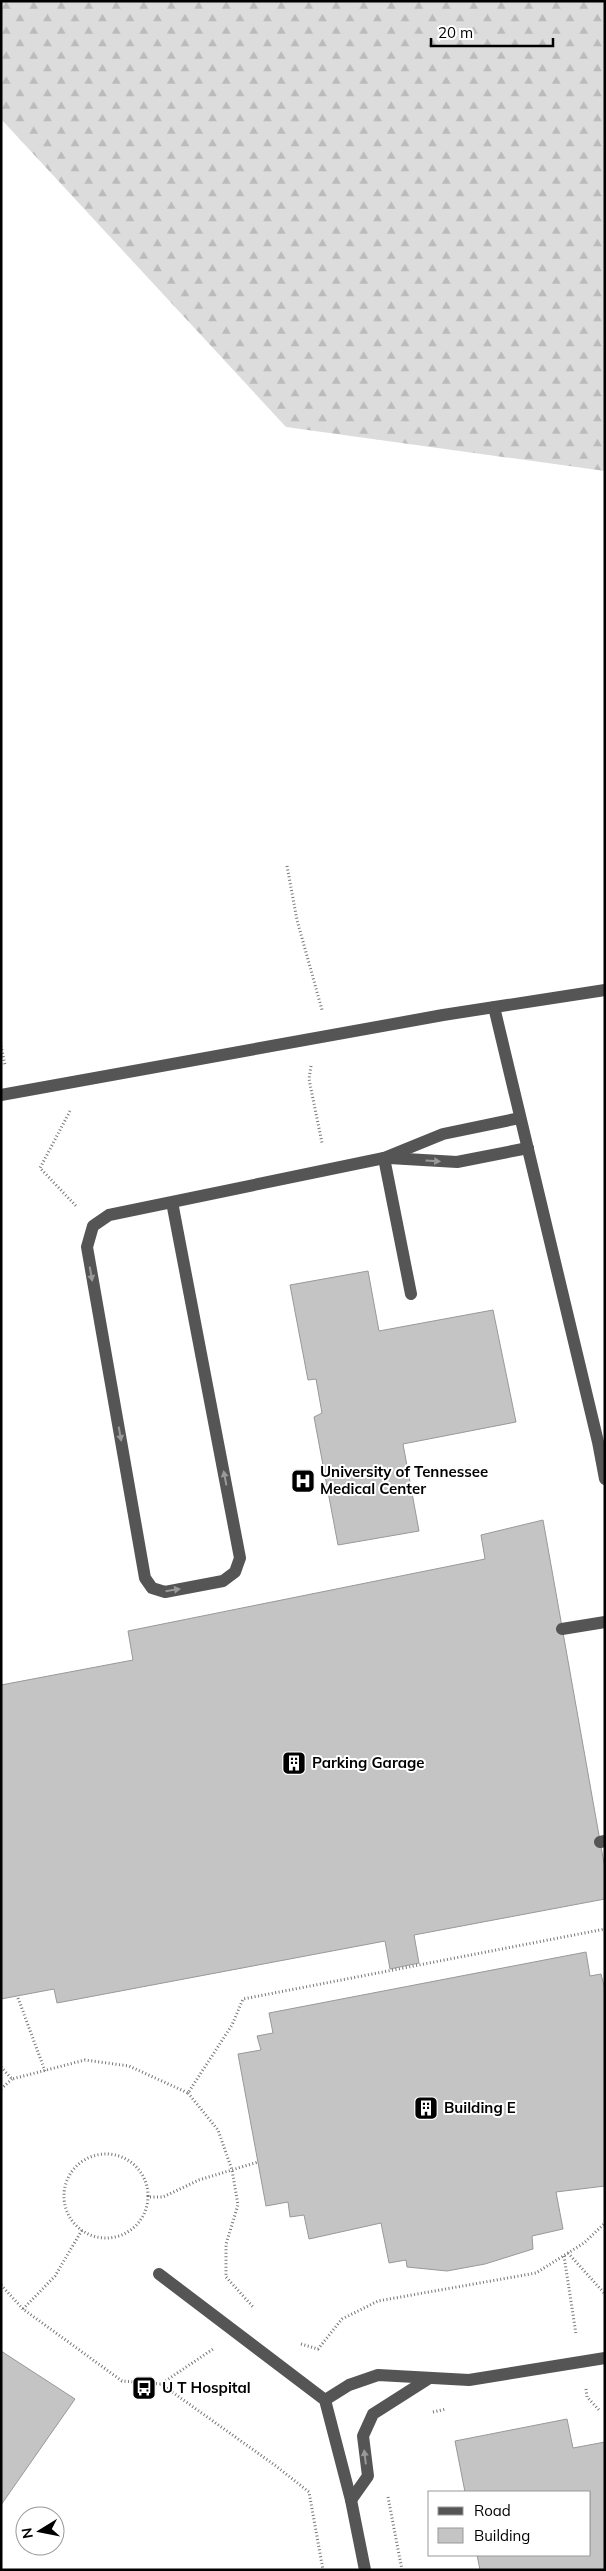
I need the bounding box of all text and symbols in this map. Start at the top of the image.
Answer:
scale bar [431,15,554,47]
text: 20 m [438,23,473,42]
one-way arrow [425,1157,441,1165]
one-way arrow [88,1266,96,1282]
one-way arrow [116,1426,124,1442]
place label: University of Tennessee Medical Center [320,1462,488,1498]
hospital icon: University of Tennessee Medical Center [290,1468,316,1494]
one-way arrow [220,1470,228,1486]
one-way arrow [165,1586,181,1594]
building icon: Parking Garage [281,1750,307,1776]
place label: Parking Garage [312,1753,425,1772]
building icon: Building E [413,2095,439,2121]
place label: Building E [444,2098,516,2117]
bus stop icon: U T Hospital [131,2375,157,2401]
place label: U T Hospital [162,2378,251,2397]
one-way arrow [361,2448,369,2464]
legend [428,2491,591,2556]
text: Road [474,2501,511,2520]
north arrow [15,2506,65,2556]
text: N [17,2526,37,2540]
text: Building [474,2526,530,2545]

